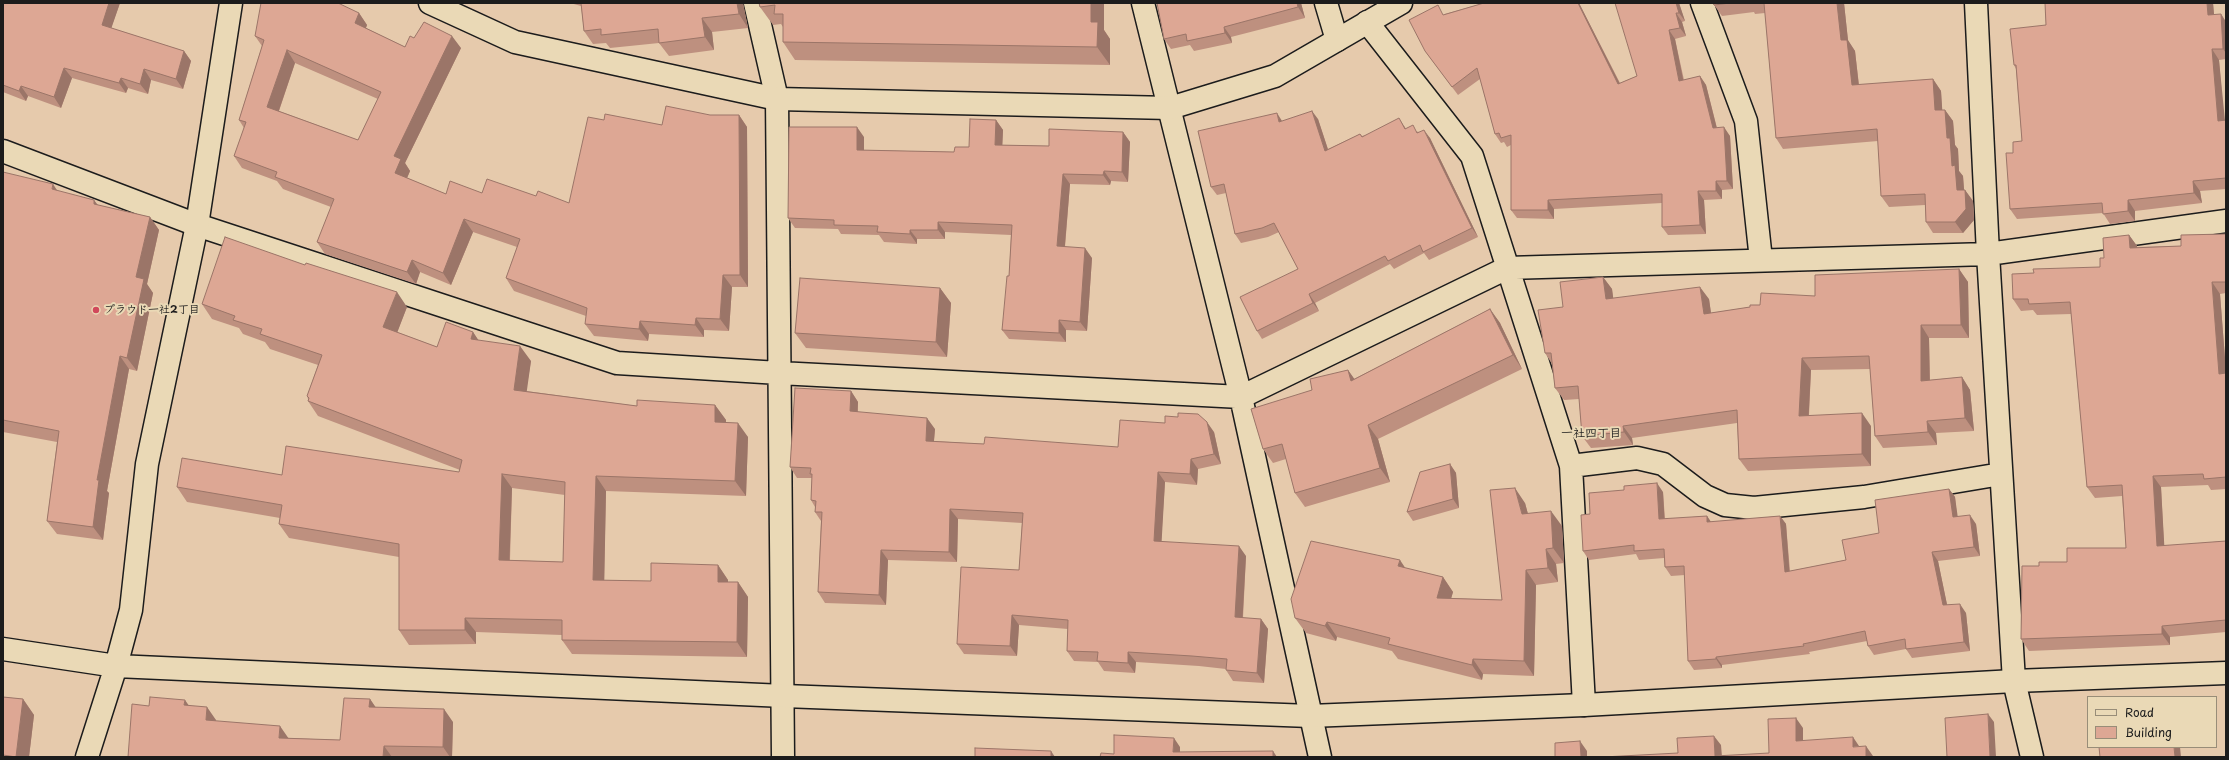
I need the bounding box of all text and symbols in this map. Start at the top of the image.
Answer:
place label: プラウド一社2丁目 [104,303,200,317]
marker: プラウド一社2丁目 [91,305,101,315]
district label: 一社四丁目 [1561,427,1621,441]
legend [2087,696,2217,748]
text: Road [2125,703,2154,721]
text: Building [2125,723,2172,741]

